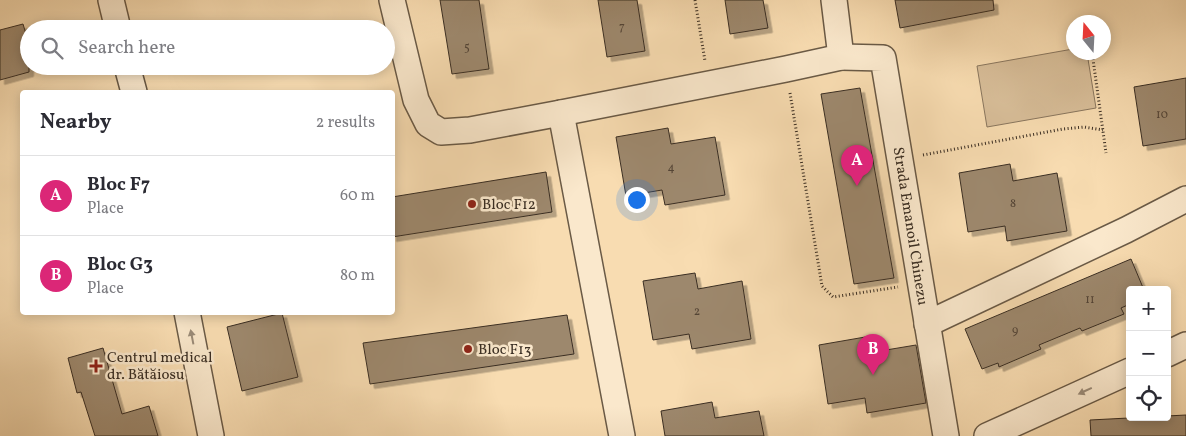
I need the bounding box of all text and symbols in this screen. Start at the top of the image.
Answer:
north arrow [1066,15,1111,60]
house number: 7 [619,19,625,35]
search box [20,20,395,75]
icon: search [38,34,66,62]
text: Search here [78,35,175,61]
house number: 5 [464,40,470,56]
house number: 10 [1156,107,1168,123]
text: Nearby [40,108,111,137]
text: 2 results [316,112,375,134]
pin: A [841,145,873,186]
street label: Strada Emanoil Chinezu [887,145,932,307]
house number: 4 [667,160,675,176]
text: Bloc F7 [87,172,150,198]
text: A [50,185,62,207]
text: 60 m [340,185,375,207]
your location [624,187,650,213]
place label: Bloc F12 [482,195,536,216]
house number: 8 [1010,196,1016,212]
text: Place [87,198,124,220]
marker: Bloc F12 [466,198,478,210]
text: Bloc G3 [87,252,153,278]
text: B [51,265,61,287]
text: 80 m [340,265,375,287]
text: Place [87,278,124,300]
map controls [1126,286,1171,421]
button: + [1126,286,1171,331]
house number: 11 [1085,292,1095,308]
house number: 2 [694,304,700,320]
house number: 9 [1012,323,1018,339]
one-way arrow [188,329,196,344]
button: − [1126,331,1171,376]
pin: B [857,334,889,375]
place label: Bloc F13 [478,340,531,361]
marker: Bloc F13 [462,343,474,355]
place label: Centrul medical dr. Bătăiosu [107,348,212,386]
marker: Centrul medical dr. Bătăiosu [89,359,103,373]
button: locate [1126,376,1171,421]
one-way arrow [1078,387,1092,395]

